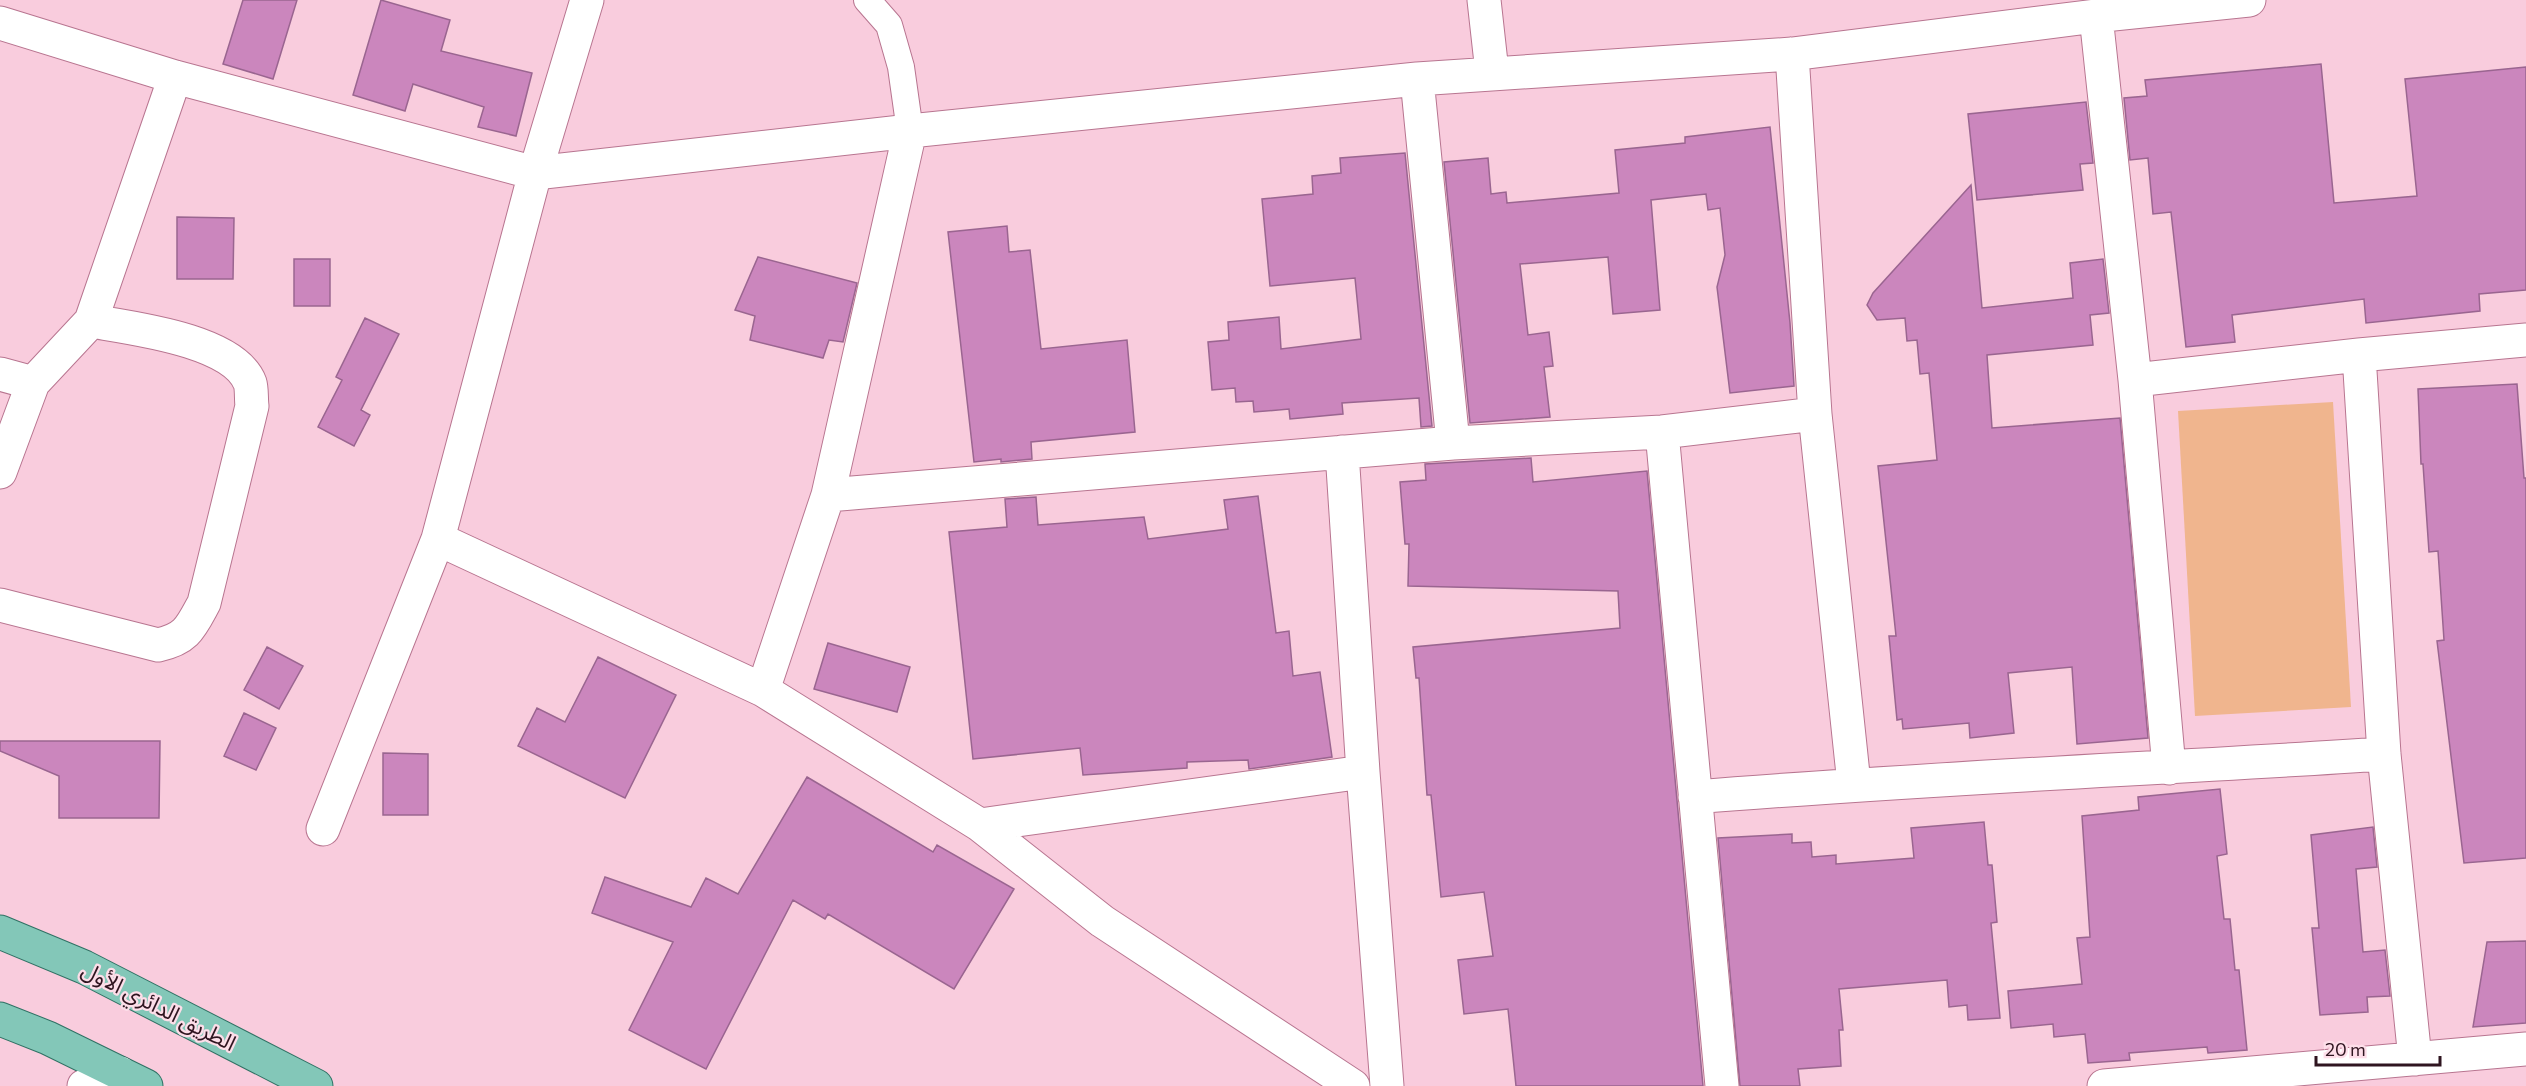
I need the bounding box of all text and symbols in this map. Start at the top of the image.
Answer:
street label: الطريق الدائري الأول [76,955,241,1060]
scale bar [2316,1029,2440,1067]
text: 20 m [2325,1038,2366,1060]

